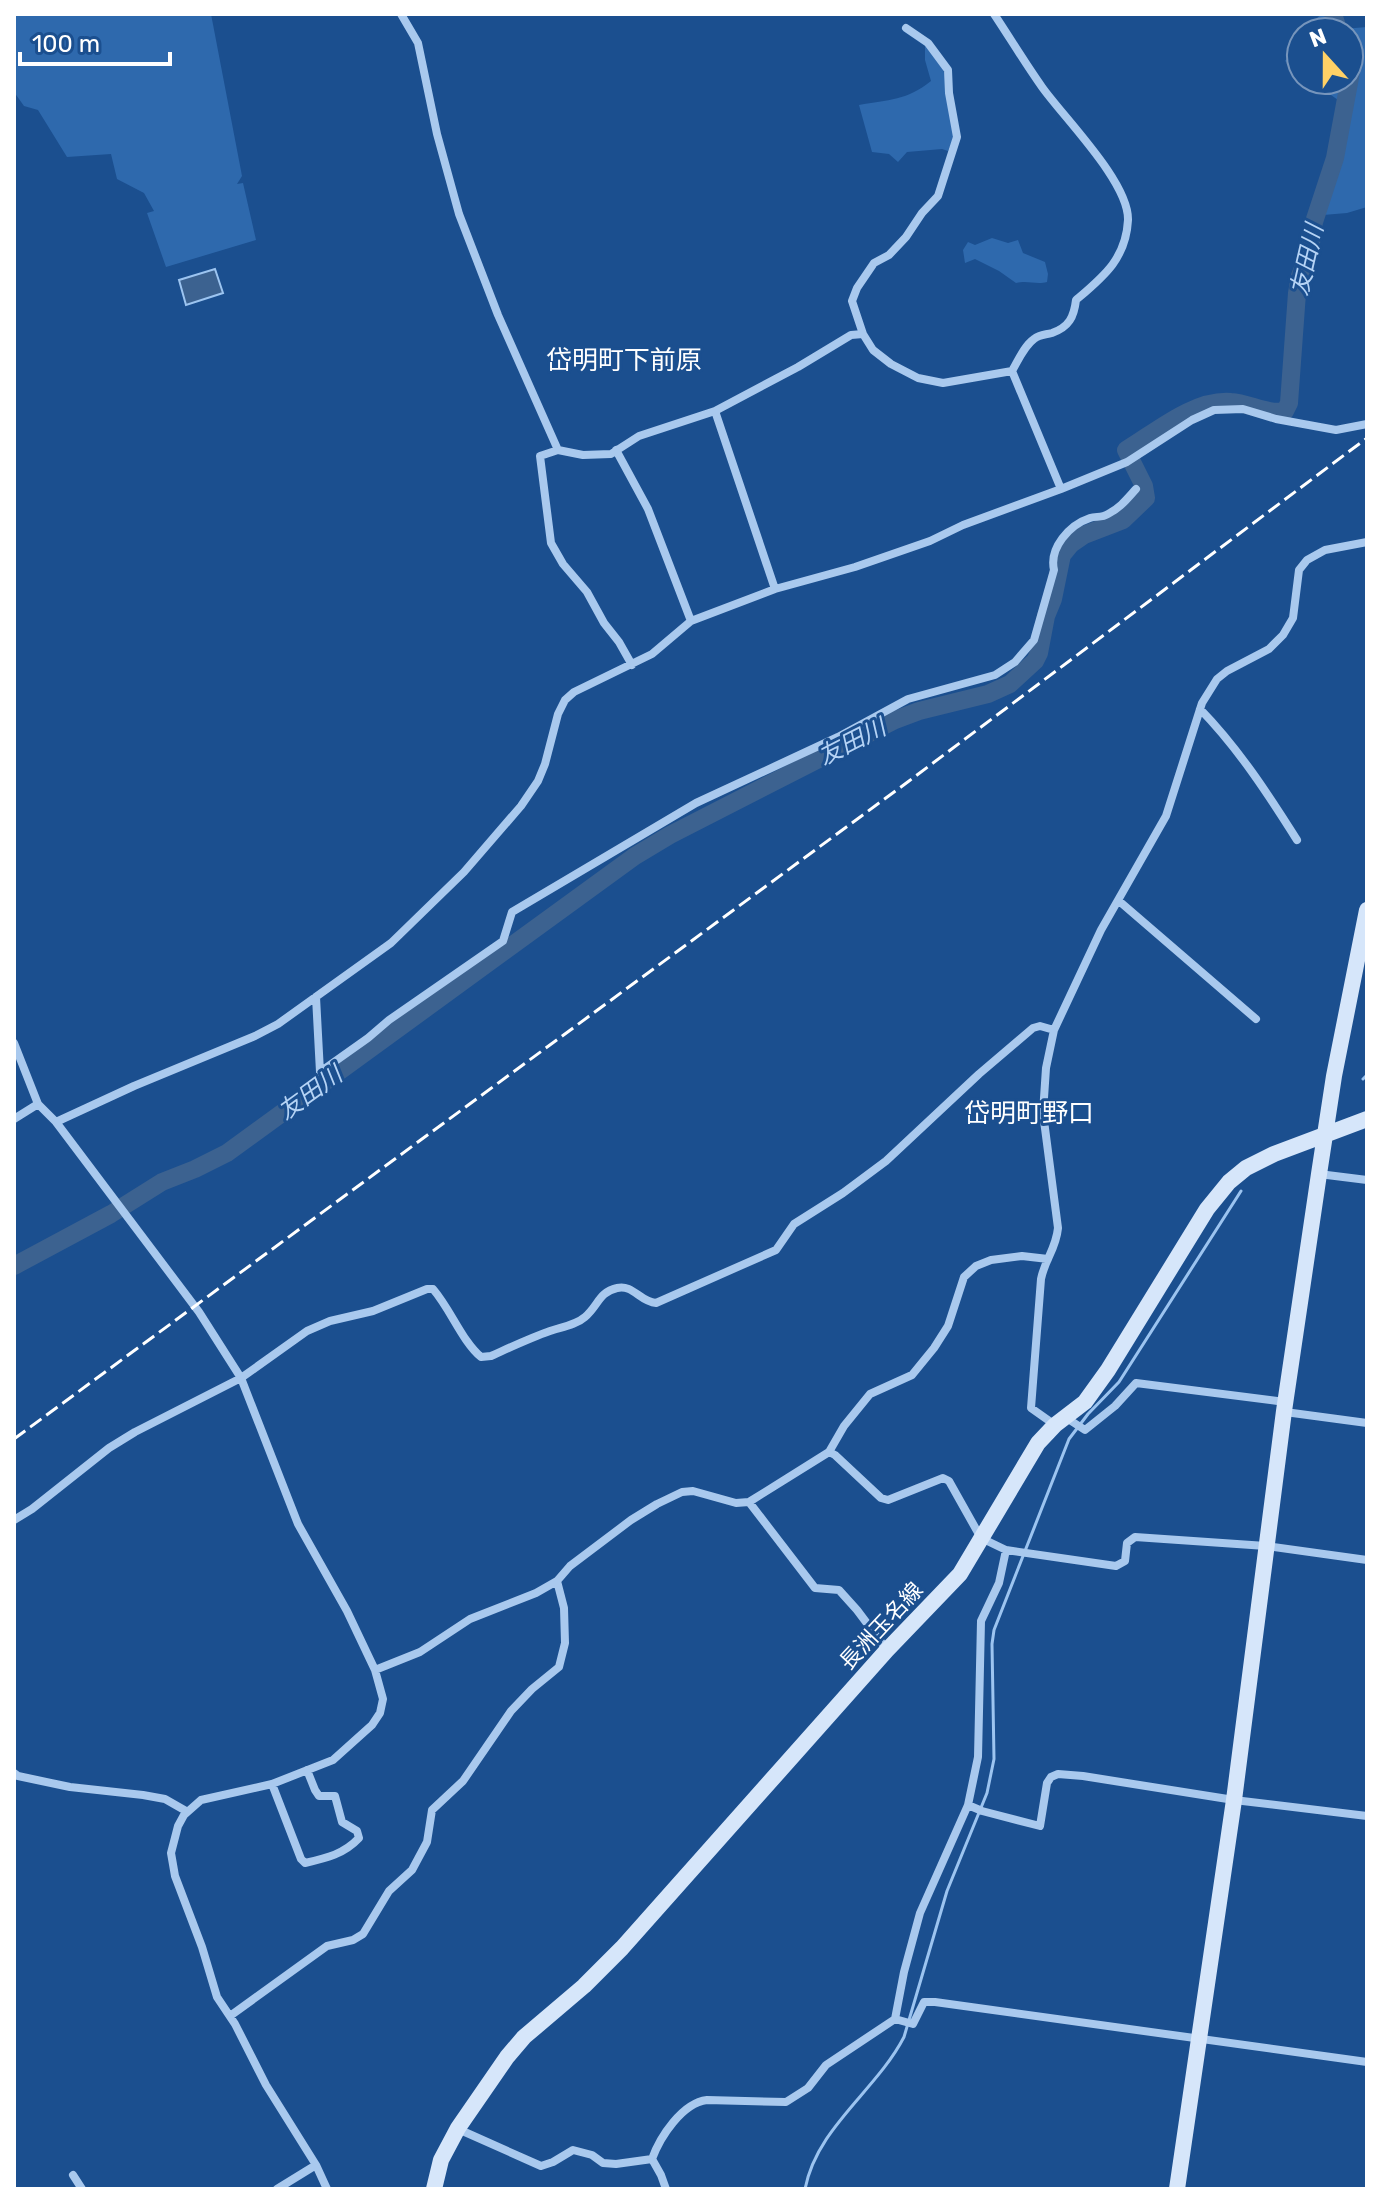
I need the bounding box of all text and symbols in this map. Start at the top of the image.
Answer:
scale bar [20,16,170,66]
north arrow [1285,16,1365,96]
text: N [1306,22,1330,53]
text: 100 m [32,30,100,58]
water label: 友田川 [1285,219,1329,298]
district label: 岱明町下前原 [546,345,702,376]
water label: 友田川 [814,712,893,771]
water label: 友田川 [273,1059,350,1125]
district label: 岱明町野口 [964,1098,1094,1129]
street label: 長洲玉名線 [834,1577,928,1675]

